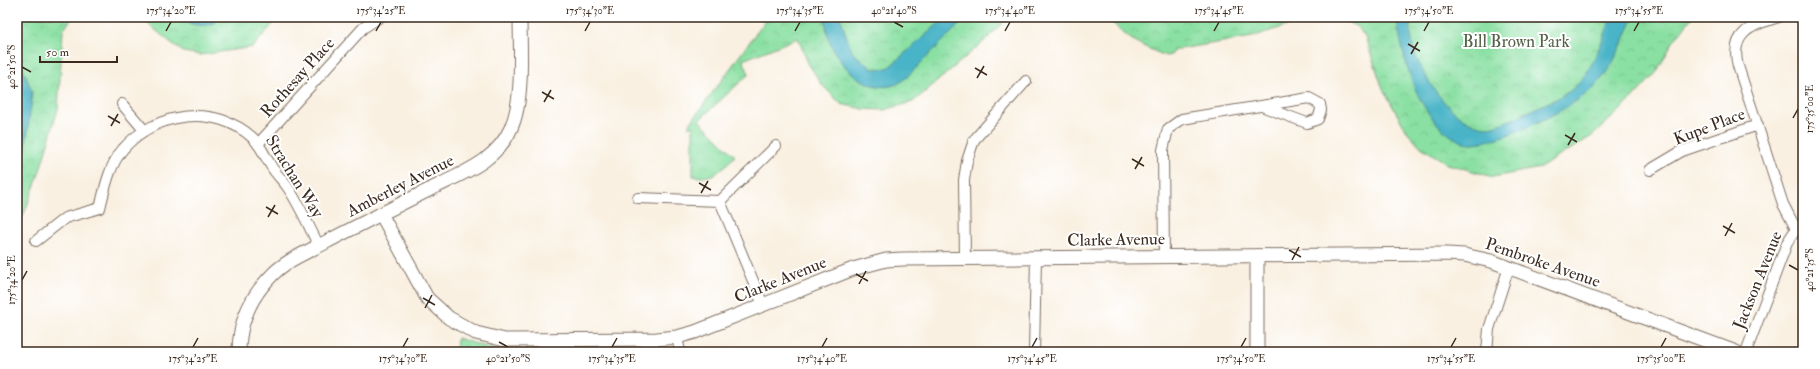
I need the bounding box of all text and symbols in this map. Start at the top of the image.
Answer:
text: 175°34'20"E [146,5,196,17]
text: 175°34'25"E [357,5,405,17]
text: 175°34'30"E [566,5,614,17]
text: 175°34'35"E [776,5,824,17]
text: 40°21'40"S [871,5,917,17]
text: 175°34'40"E [985,5,1035,17]
text: 175°34'45"E [1194,5,1244,17]
text: 175°34'50"E [1405,5,1453,17]
text: 175°34'55"E [1615,5,1663,17]
park label: Bill Brown Park [1462,31,1570,52]
street label: Rothesay Place [256,33,340,122]
scale bar [40,38,117,64]
text: 40°21'50"S [6,45,18,89]
text: 50 m [46,45,70,60]
text: 175°35'00"E [1804,85,1816,133]
street label: Kupe Place [1670,103,1748,151]
street label: Strachan Way [260,131,329,222]
street label: Amberley Avenue [342,149,458,223]
street label: Clarke Avenue [1067,228,1165,251]
street label: Jackson Avenue [1728,228,1788,334]
street label: Pembroke Avenue [1483,233,1603,292]
text: 40°21'35"S [1804,248,1816,292]
street label: Clarke Avenue [731,251,829,308]
text: 175°34'20"E [6,255,18,305]
text: 175°34'25"E [169,353,217,365]
text: 175°34'30"E [379,353,427,365]
text: 40°21'50"S [486,353,530,365]
text: 175°34'35"E [588,353,636,365]
text: 175°34'40"E [797,353,847,365]
text: 175°34'45"E [1007,353,1057,365]
text: 175°34'50"E [1217,353,1265,365]
text: 175°34'55"E [1427,353,1475,365]
text: 175°35'00"E [1637,353,1685,365]

